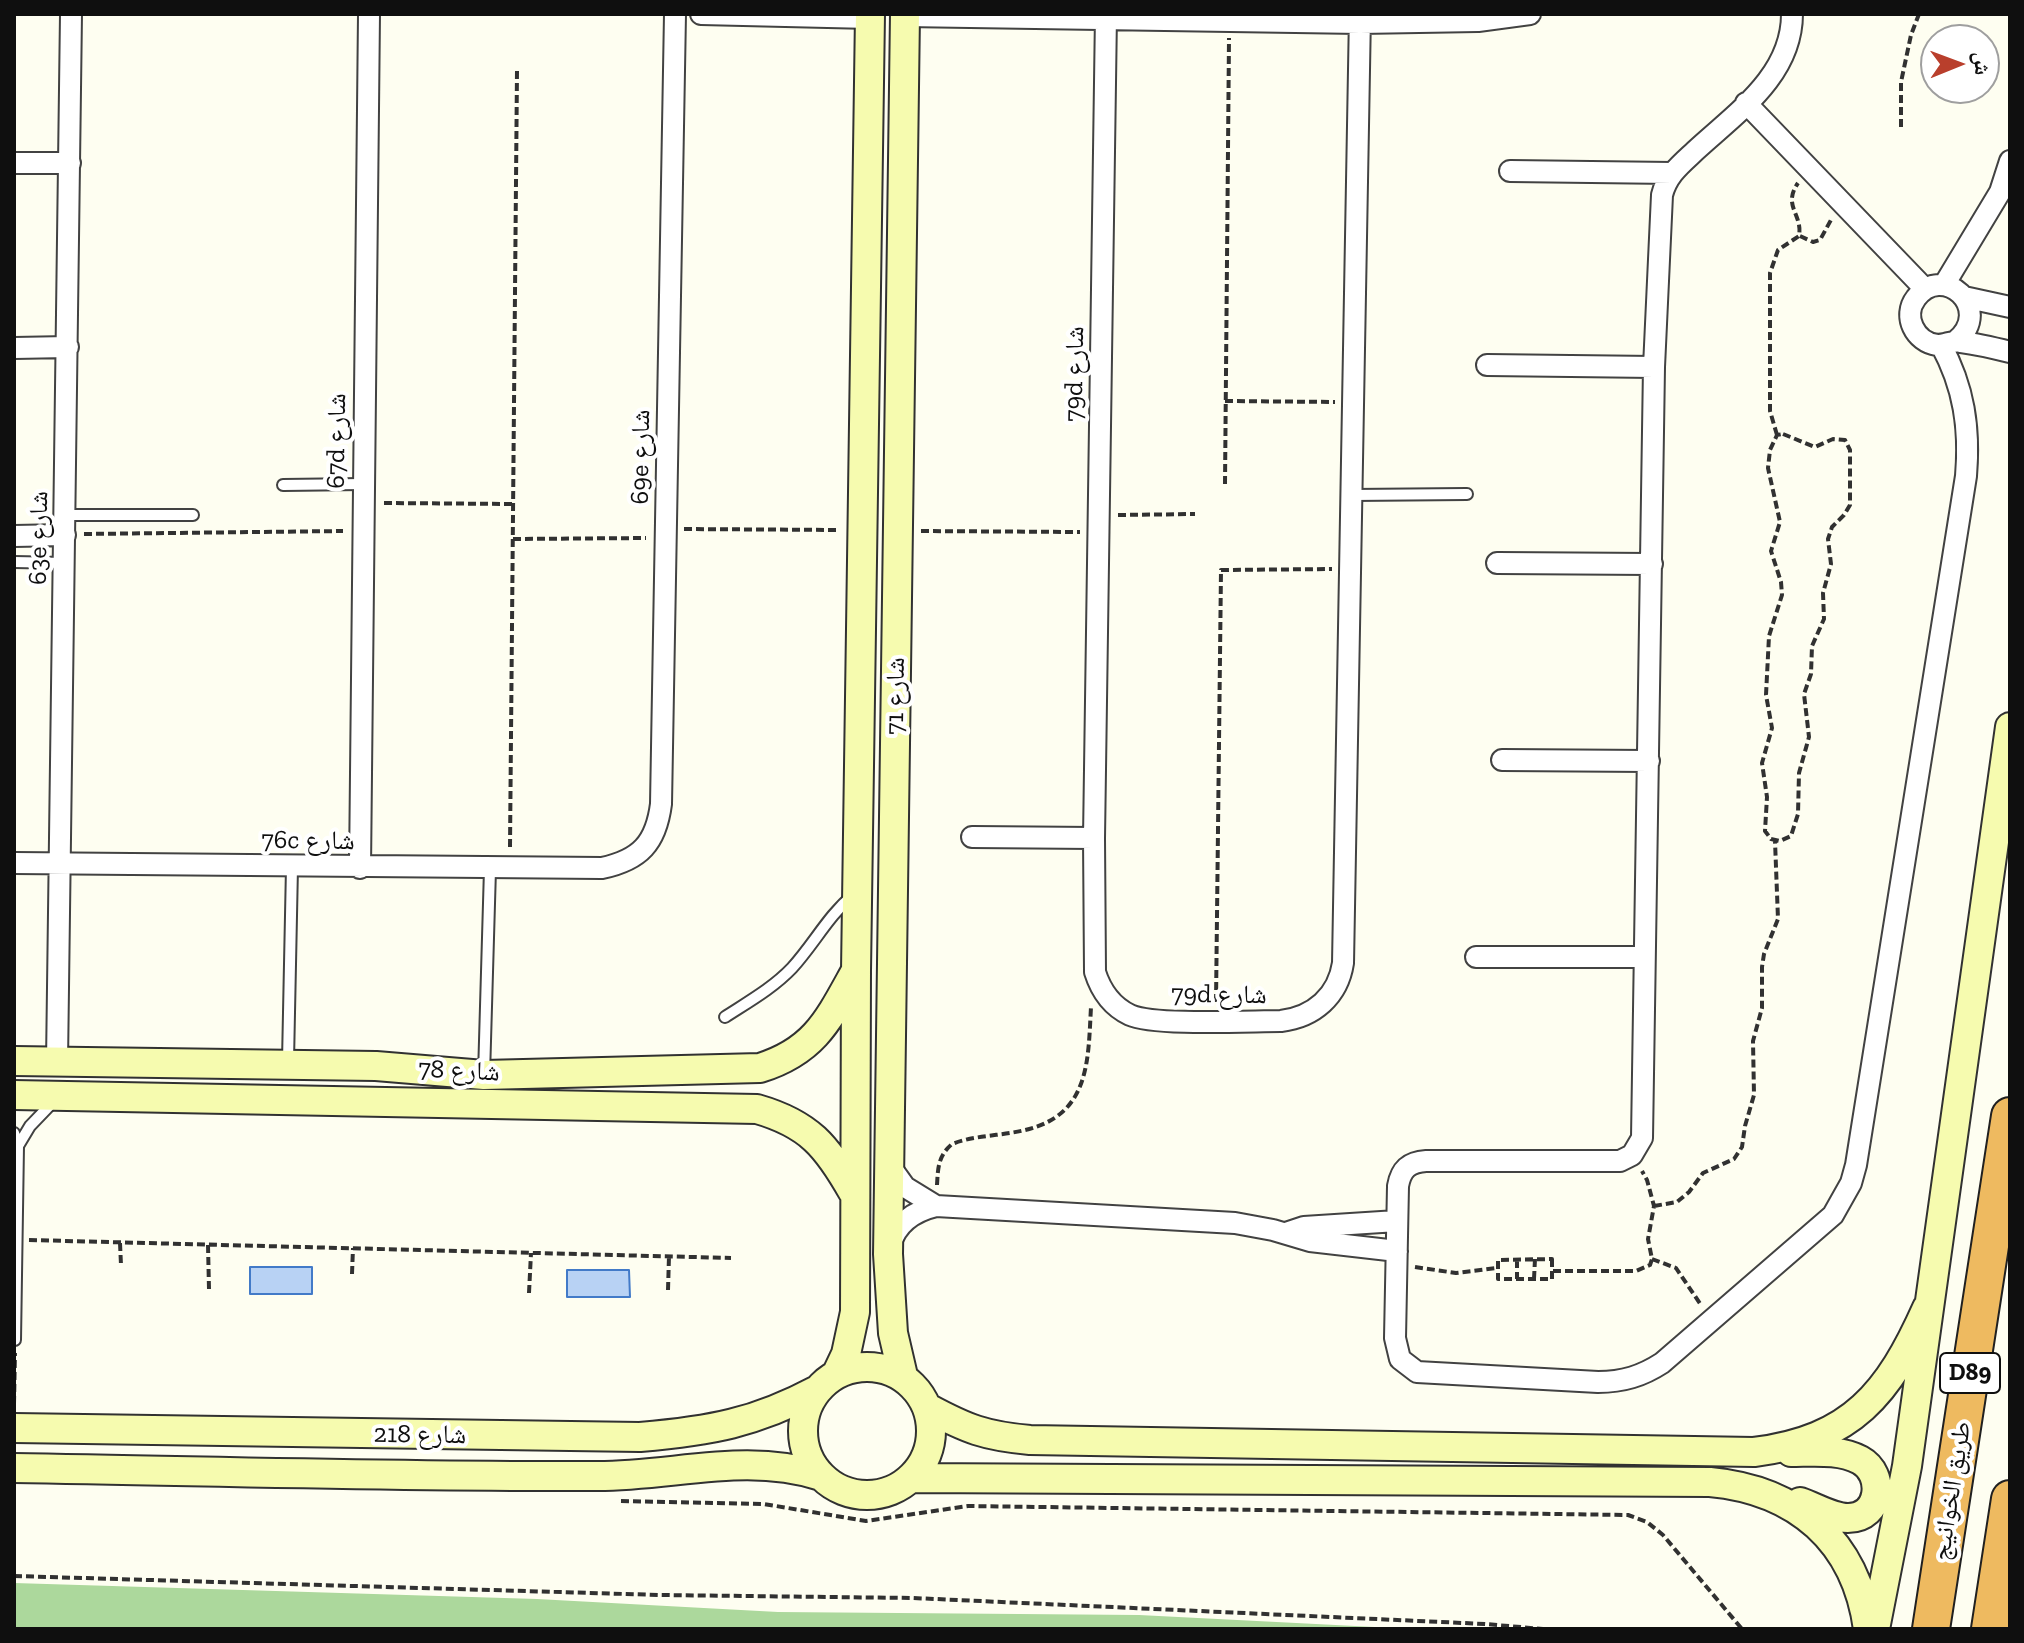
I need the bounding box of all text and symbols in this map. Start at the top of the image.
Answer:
north arrow [1920,24,2000,104]
text: ش [1969,52,1996,76]
street label: 79d شارع [1059,326,1091,422]
street label: 67d شارع [321,393,353,489]
street label: 69e شارع [625,409,657,505]
street label: 63e شارع [23,491,55,585]
street label: شارع 71 [880,657,912,735]
street label: 76c شارع [261,825,355,857]
street label: 79d شارع [1171,979,1267,1011]
street label: شارع 78 [417,1053,501,1089]
road number: D89 [1940,1353,2000,1393]
street label: شارع 218 [373,1419,467,1451]
street label: طريق الخوانيج [1926,1419,1978,1563]

